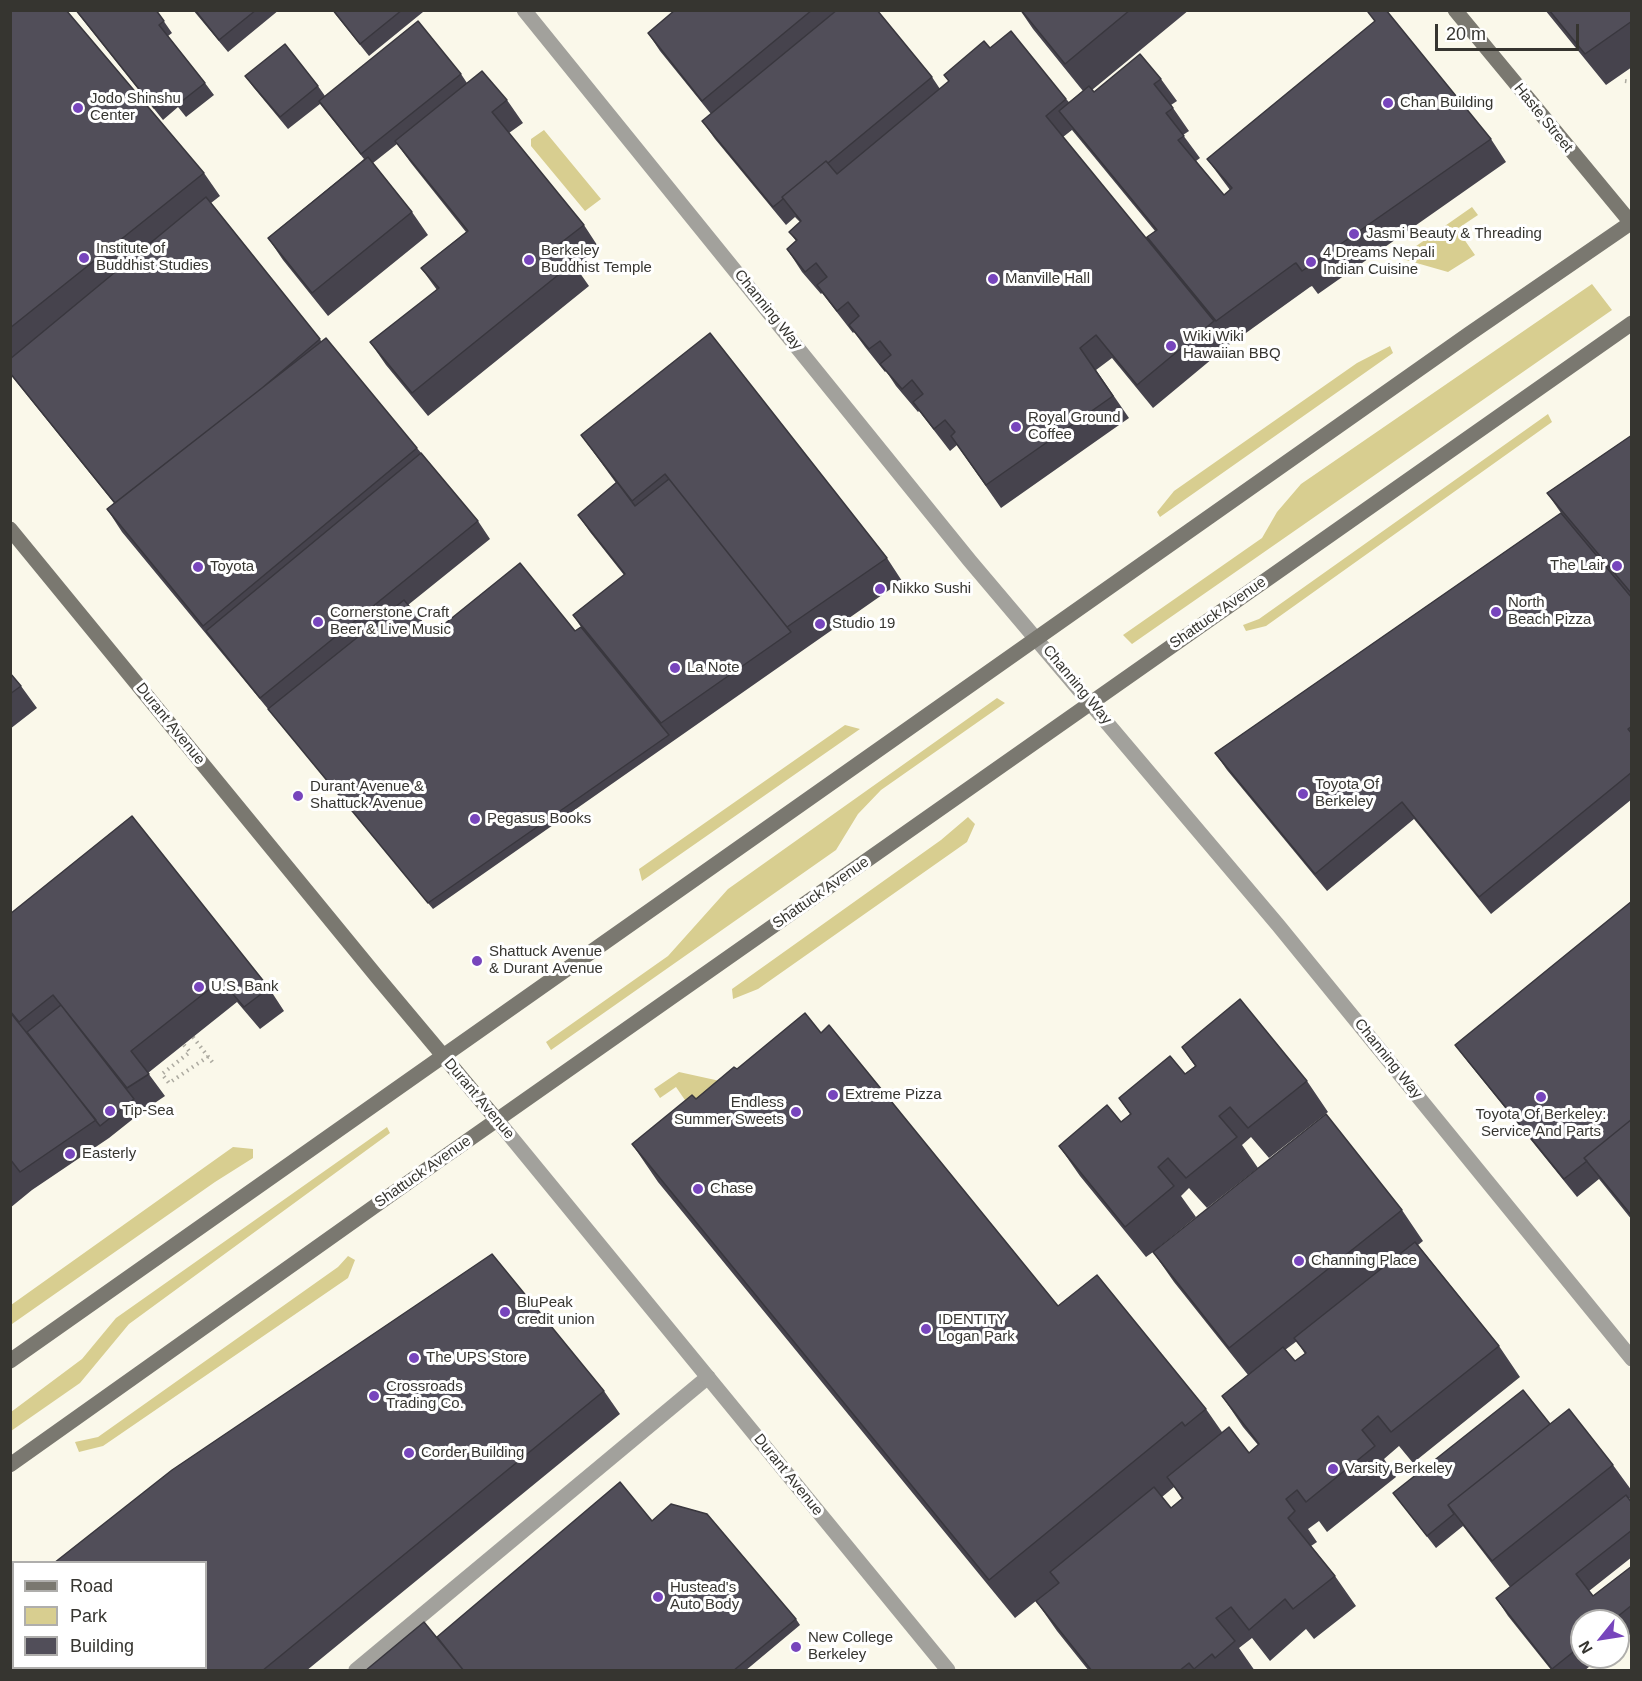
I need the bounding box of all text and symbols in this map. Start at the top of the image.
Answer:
scale bar [1438,12,1582,50]
text: 20 m [1446,24,1486,44]
street label: Haste Street [1510,80,1576,156]
place label: Jodo Shinshu Center [90,90,181,125]
place label: Chan Building [1400,94,1493,112]
marker: Chan Building [1381,96,1395,110]
marker: Jodo Shinshu Center [71,101,85,115]
place label: Jasmi Beauty & Threading [1366,225,1542,243]
marker: Jasmi Beauty & Threading [1347,227,1361,241]
place label: Institute of Buddhist Studies [96,240,209,275]
place label: Berkeley Buddhist Temple [541,242,652,277]
place label: 4 Dreams Nepali Indian Cuisine [1323,244,1435,279]
marker: Institute of Buddhist Studies [77,251,91,265]
marker: Berkeley Buddhist Temple [522,253,536,267]
marker: 4 Dreams Nepali Indian Cuisine [1304,255,1318,269]
street label: Channing Way [730,266,806,354]
place label: Manville Hall [1005,270,1090,288]
marker: Manville Hall [986,272,1000,286]
place label: Wiki Wiki Hawaiian BBQ [1183,328,1281,363]
marker: Wiki Wiki Hawaiian BBQ [1164,339,1178,353]
place label: Royal Ground Coffee [1028,409,1121,444]
marker: Royal Ground Coffee [1009,420,1023,434]
place label: The Lair [1550,557,1605,575]
place label: Toyota [210,558,254,576]
marker: The Lair [1610,559,1624,573]
marker: Toyota [191,560,205,574]
street label: Shattuck Avenue [1166,573,1270,653]
place label: Nikko Sushi [892,580,971,598]
marker: Nikko Sushi [873,582,887,596]
place label: North Beach Pizza [1508,594,1591,629]
place label: Cornerstone Craft Beer & Live Music [330,604,451,639]
marker: North Beach Pizza [1489,605,1503,619]
marker: Cornerstone Craft Beer & Live Music [311,615,325,629]
place label: Studio 19 [832,615,895,633]
marker: Studio 19 [813,617,827,631]
street label: Channing Way [1039,642,1115,728]
place label: La Note [687,659,740,677]
marker: La Note [668,661,682,675]
street label: Durant Avenue [132,680,208,768]
place label: Toyota Of Berkeley [1315,776,1379,811]
place label: Durant Avenue & Shattuck Avenue [310,778,424,813]
marker: Toyota Of Berkeley [1296,787,1310,801]
marker: Durant Avenue & Shattuck Avenue [291,789,305,803]
place label: Pegasus Books [487,810,591,828]
marker: Pegasus Books [468,812,482,826]
street label: Shattuck Avenue [769,853,873,933]
place label: Shattuck Avenue & Durant Avenue [489,943,603,978]
marker: Shattuck Avenue & Durant Avenue [470,954,484,968]
place label: U.S. Bank [211,978,279,996]
marker: U.S. Bank [192,980,206,994]
street label: Channing Way [1350,1015,1426,1103]
street label: Durant Avenue [440,1055,518,1143]
place label: Extreme Pizza [845,1086,942,1104]
marker: Extreme Pizza [826,1088,840,1102]
marker: Toyota Of Berkeley: Service And Parts [1534,1090,1548,1104]
place label: Endless Summer Sweets [674,1094,784,1129]
place label: Tip-Sea [122,1102,174,1120]
marker: Tip-Sea [103,1104,117,1118]
marker: Endless Summer Sweets [789,1105,803,1119]
place label: Toyota Of Berkeley: Service And Parts [1476,1106,1606,1141]
street label: Shattuck Avenue [371,1132,475,1212]
place label: Easterly [82,1145,136,1163]
marker: Easterly [63,1147,77,1161]
place label: Chase [710,1180,753,1198]
marker: Chase [691,1182,705,1196]
place label: Channing Place [1311,1252,1417,1270]
marker: Channing Place [1292,1254,1306,1268]
place label: BluPeak credit union [517,1294,595,1329]
marker: BluPeak credit union [498,1305,512,1319]
place label: IDENTITY Logan Park [938,1311,1015,1346]
marker: IDENTITY Logan Park [919,1322,933,1336]
place label: The UPS Store [426,1349,527,1367]
marker: The UPS Store [407,1351,421,1365]
place label: Crossroads Trading Co. [386,1378,464,1413]
marker: Crossroads Trading Co. [367,1389,381,1403]
street label: Durant Avenue [750,1431,826,1519]
place label: Corder Building [421,1444,524,1462]
marker: Corder Building [402,1446,416,1460]
place label: Varsity Berkeley [1345,1460,1452,1478]
marker: Varsity Berkeley [1326,1462,1340,1476]
legend [12,1561,207,1669]
text: Road [70,1576,113,1596]
place label: Hustead's Auto Body [670,1579,739,1614]
marker: Hustead's Auto Body [651,1590,665,1604]
text: Park [70,1606,107,1626]
north arrow [1570,1609,1630,1669]
place label: New College Berkeley [808,1629,893,1664]
text: Building [70,1636,134,1656]
text: N [1575,1638,1596,1657]
marker: New College Berkeley [789,1640,803,1654]

